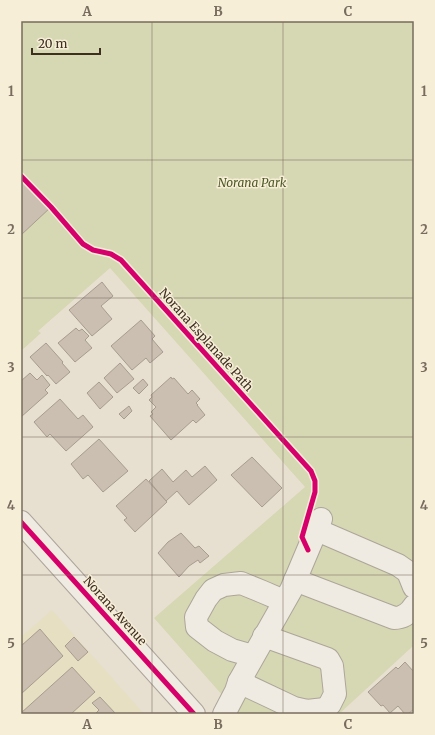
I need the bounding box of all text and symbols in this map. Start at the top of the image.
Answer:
text: A [81,3,92,20]
text: B [213,3,223,20]
text: C [344,3,353,20]
scale bar [32,30,100,56]
text: 20 m [38,36,67,51]
text: 1 [8,83,14,100]
text: 1 [421,83,427,100]
park label: Norana Park [218,175,287,190]
text: 2 [7,221,15,238]
text: 2 [420,221,428,238]
street label: Norana Esplanade Path [156,285,257,394]
text: 3 [7,359,15,376]
text: 3 [420,359,428,376]
text: 4 [7,497,16,514]
text: 4 [420,497,429,514]
street label: Norana Avenue [81,573,150,648]
text: 5 [7,635,15,652]
text: 5 [420,635,428,652]
text: A [81,716,92,733]
text: B [213,716,223,733]
text: C [344,716,353,733]

